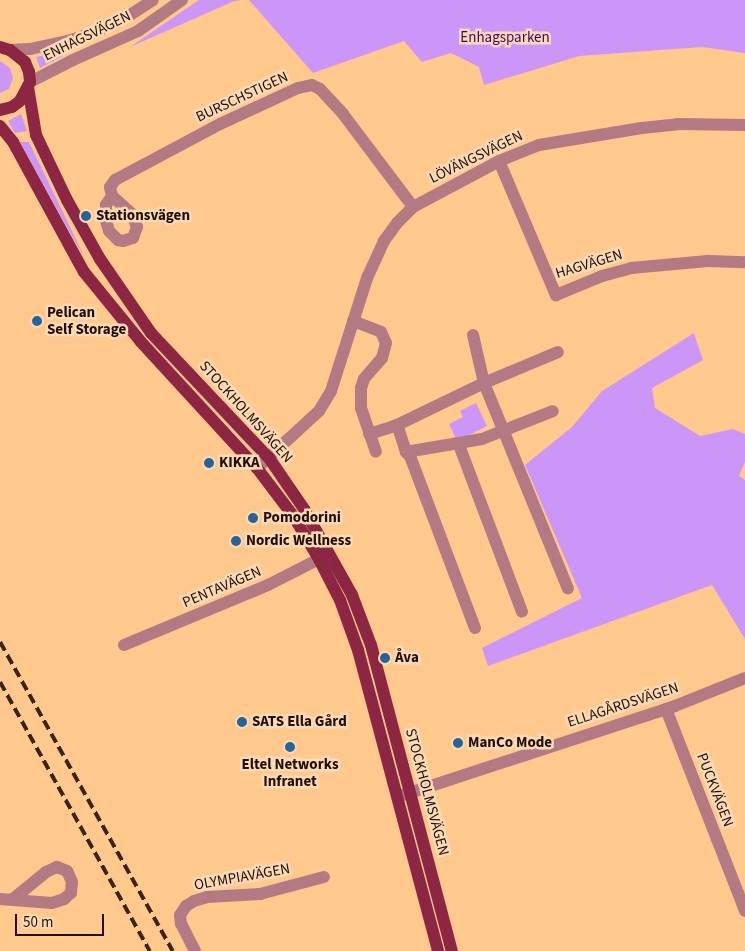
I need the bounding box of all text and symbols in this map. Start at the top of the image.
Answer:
street label: ENHAGSVÄGEN [40,7,134,65]
park label: Enhagsparken [460,29,550,47]
street label: BURSCHSTIGEN [193,68,291,126]
street label: LÖVÄNGSVÄGEN [426,127,526,187]
place label: Stationsvägen [96,207,190,225]
marker: Stationsvägen [80,210,92,222]
street label: HAGVÄGEN [553,245,625,283]
place label: Pelican Self Storage [47,303,126,338]
marker: Pelican Self Storage [31,315,43,327]
street label: STOCKHOLMSVÄGEN [196,357,296,467]
place label: KIKKA [219,454,260,472]
marker: KIKKA [203,457,215,469]
place label: Pomodorini [263,509,341,527]
marker: Pomodorini [247,512,259,524]
place label: Nordic Wellness [246,532,351,550]
marker: Nordic Wellness [230,535,242,547]
street label: PENTAVÄGEN [180,562,264,612]
place label: Åva [395,649,419,667]
marker: Åva [379,652,391,664]
street label: ELLAGÅRDSVÄGEN [565,679,681,731]
place label: SATS Ella Gård [252,713,347,731]
marker: SATS Ella Gård [236,716,248,728]
street label: STOCKHOLMSVÄGEN [401,726,453,858]
place label: ManCo Mode [468,734,552,752]
marker: ManCo Mode [452,737,464,749]
marker: Eltel Networks Infranet [284,741,296,753]
street label: PUCKVÄGEN [693,751,737,829]
place label: Eltel Networks Infranet [241,755,339,790]
street label: OLYMPIAVÄGEN [193,860,291,894]
scale bar [18,904,106,936]
text: 50 m [23,912,53,933]

